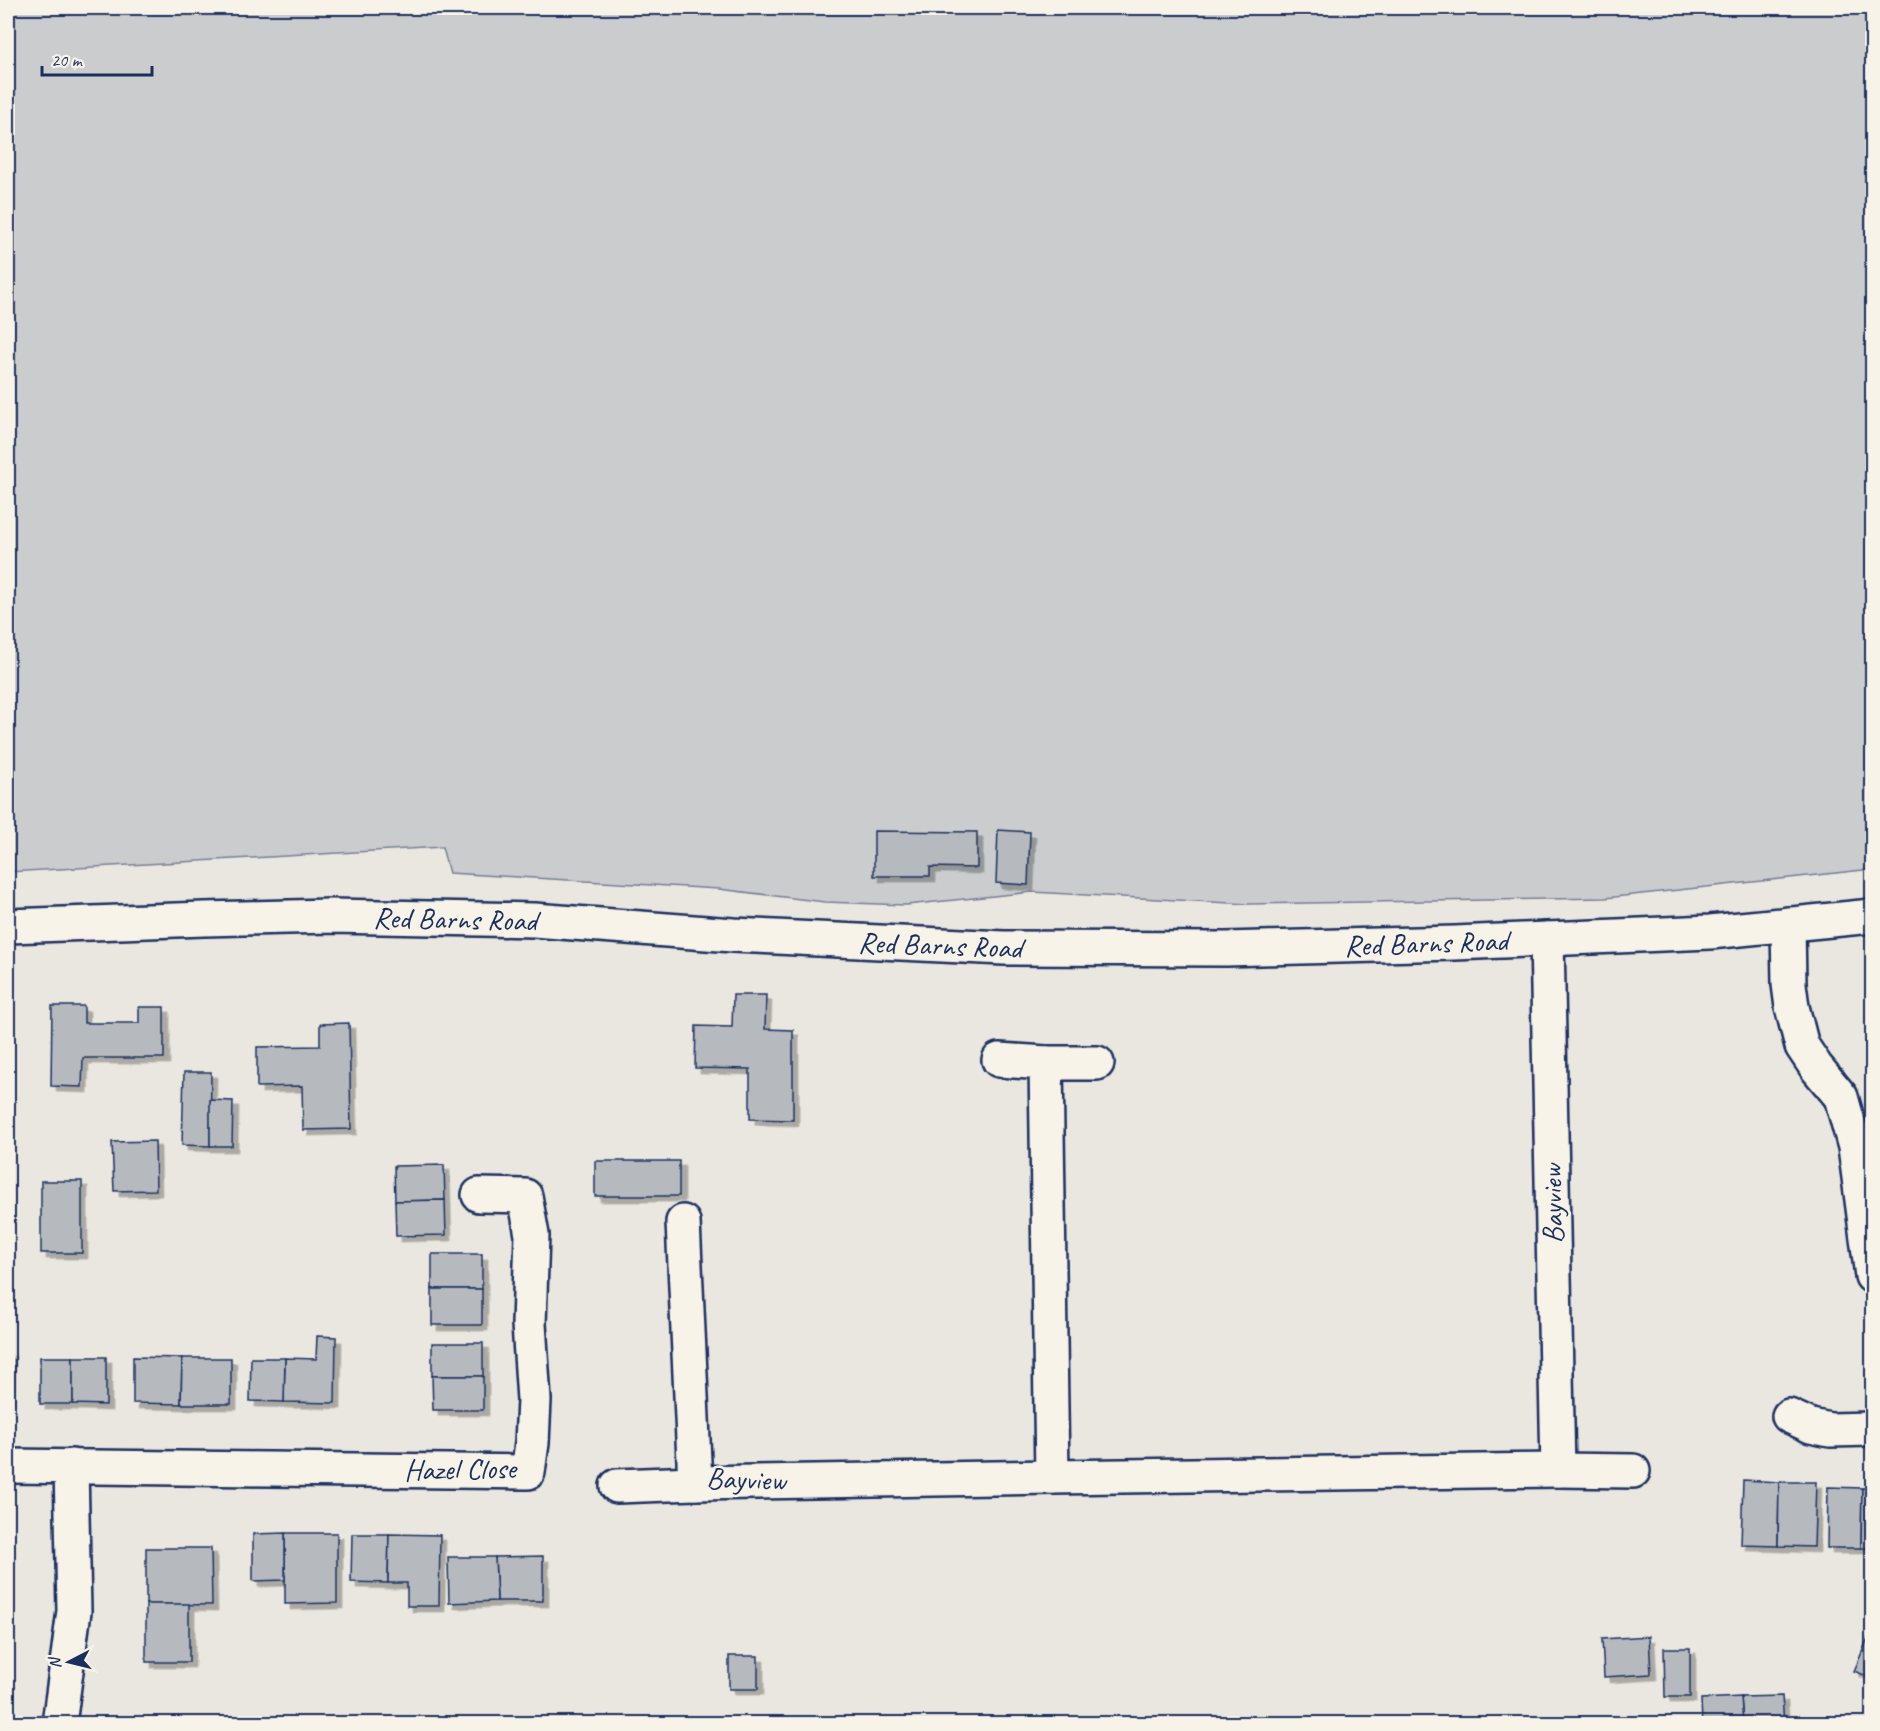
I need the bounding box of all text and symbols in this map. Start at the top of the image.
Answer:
scale bar [42,39,152,77]
text: 20 m [51,49,84,71]
street label: Red Barns Road [373,899,541,940]
street label: Red Barns Road [1343,921,1513,965]
street label: Red Barns Road [857,923,1027,967]
street label: Bayview [1532,1162,1572,1244]
street label: Hazel Close [404,1449,518,1489]
street label: Bayview [706,1459,789,1499]
north arrow [39,1632,99,1692]
text: N [44,1655,66,1670]

